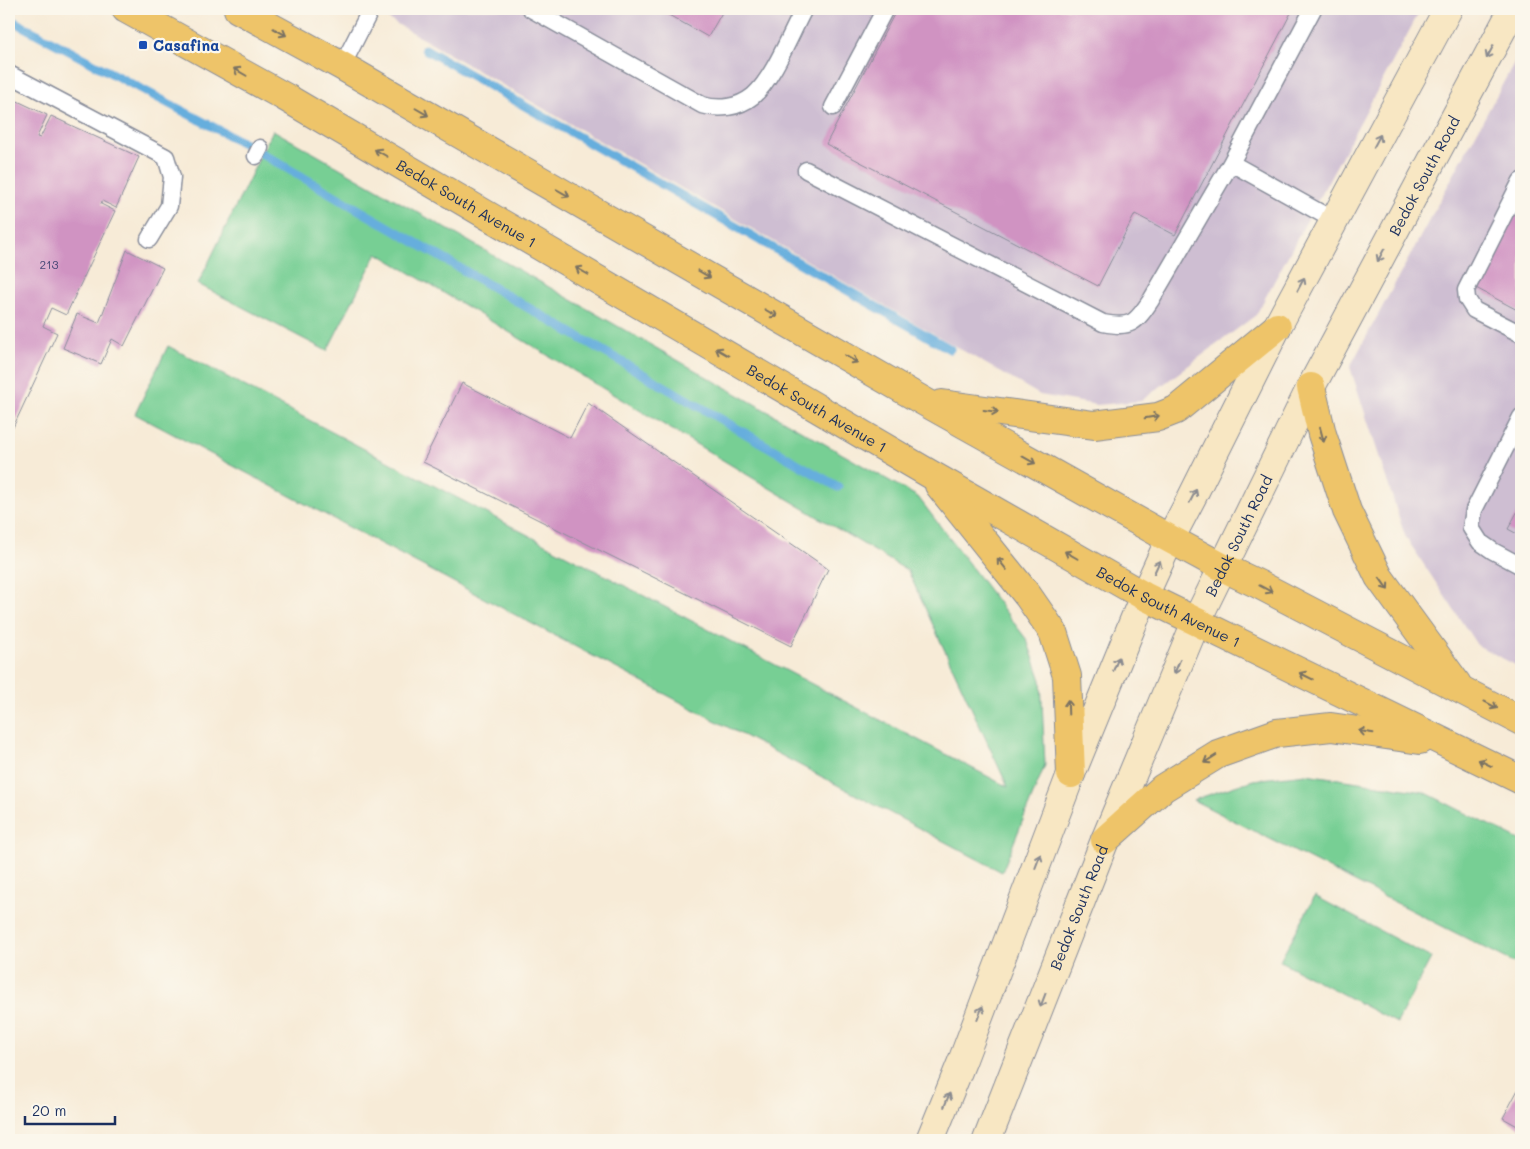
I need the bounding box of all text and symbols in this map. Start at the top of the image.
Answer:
one-way arrow [273,28,287,38]
place label: Casafina [153,35,219,55]
marker: Casafina [137,39,149,51]
one-way arrow [1485,44,1495,59]
one-way arrow [233,67,248,77]
one-way arrow [414,108,429,117]
street label: Bedok South Road [1384,112,1464,239]
one-way arrow [1373,134,1383,149]
one-way arrow [374,148,388,158]
street label: Bedok South Avenue 1 [393,154,540,252]
one-way arrow [555,188,570,198]
one-way arrow [1376,248,1386,263]
house number: 213 [39,256,59,272]
one-way arrow [575,265,589,275]
one-way arrow [696,270,710,280]
one-way arrow [1296,277,1306,292]
one-way arrow [763,309,778,318]
one-way arrow [716,347,730,357]
one-way arrow [843,354,858,364]
street label: Bedok South Avenue 1 [743,359,891,457]
one-way arrow [983,406,999,416]
one-way arrow [1144,412,1160,422]
one-way arrow [1318,426,1327,442]
one-way arrow [1021,455,1036,465]
street label: Bedok South Road [1200,471,1277,599]
one-way arrow [1189,489,1198,504]
one-way arrow [1065,549,1079,559]
one-way arrow [997,558,1008,571]
one-way arrow [1152,560,1162,575]
street label: Bedok South Avenue 1 [1093,561,1244,652]
one-way arrow [1379,577,1389,591]
one-way arrow [1258,585,1273,594]
one-way arrow [1112,657,1122,672]
one-way arrow [1172,659,1181,675]
one-way arrow [1299,670,1314,680]
one-way arrow [1064,700,1073,716]
one-way arrow [1483,701,1498,710]
one-way arrow [1359,727,1375,737]
one-way arrow [1203,754,1217,764]
one-way arrow [1478,757,1493,767]
street label: Bedok South Road [1045,842,1112,973]
one-way arrow [1034,854,1043,869]
one-way arrow [1037,992,1047,1007]
one-way arrow [976,1006,986,1021]
one-way arrow [943,1092,952,1108]
scale bar [25,1094,115,1126]
text: 20 m [32,1100,66,1120]

